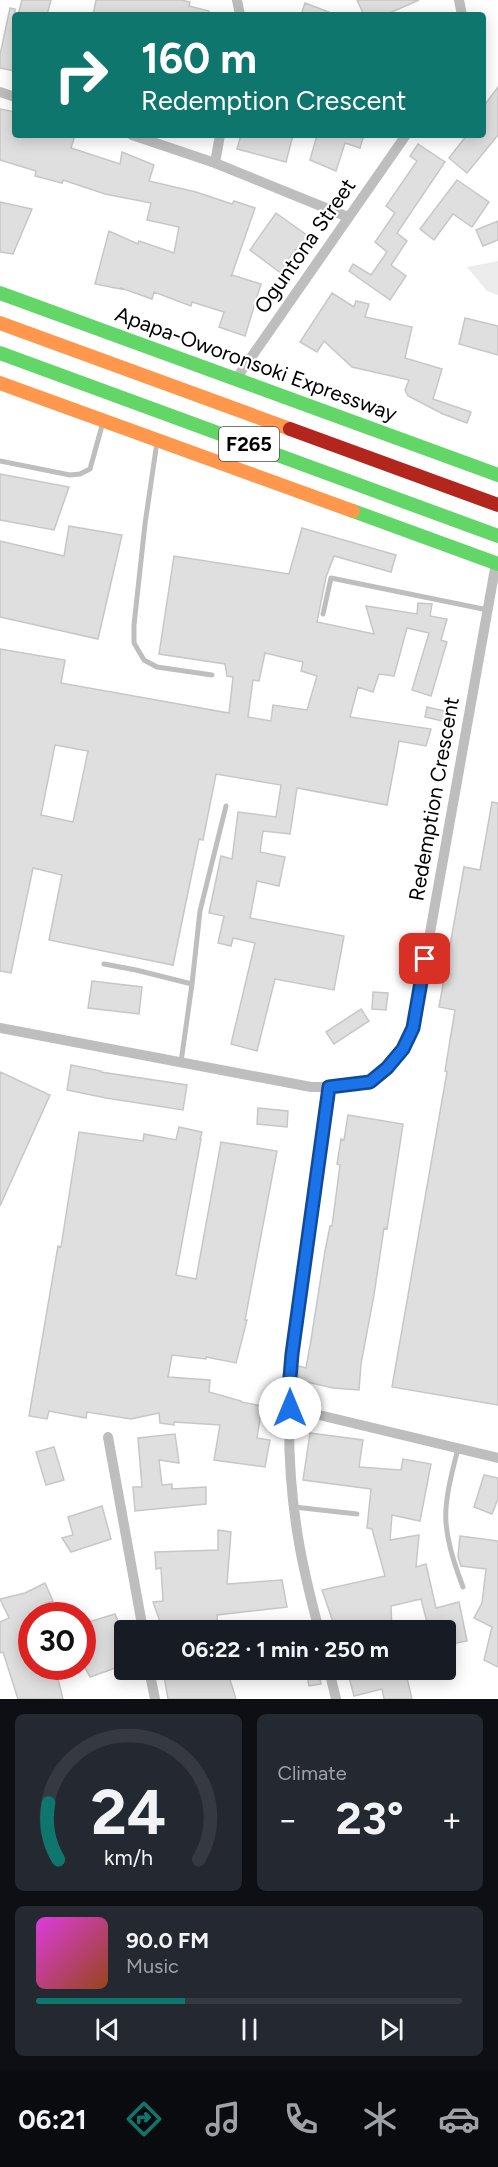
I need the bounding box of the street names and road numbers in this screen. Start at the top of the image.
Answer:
street label: Oguntona Street [249,174,360,318]
street label: Apapa-Oworonsoki Expressway [112,301,400,426]
road number: F265 [219,427,279,461]
street label: Redemption Crescent [403,695,464,903]

